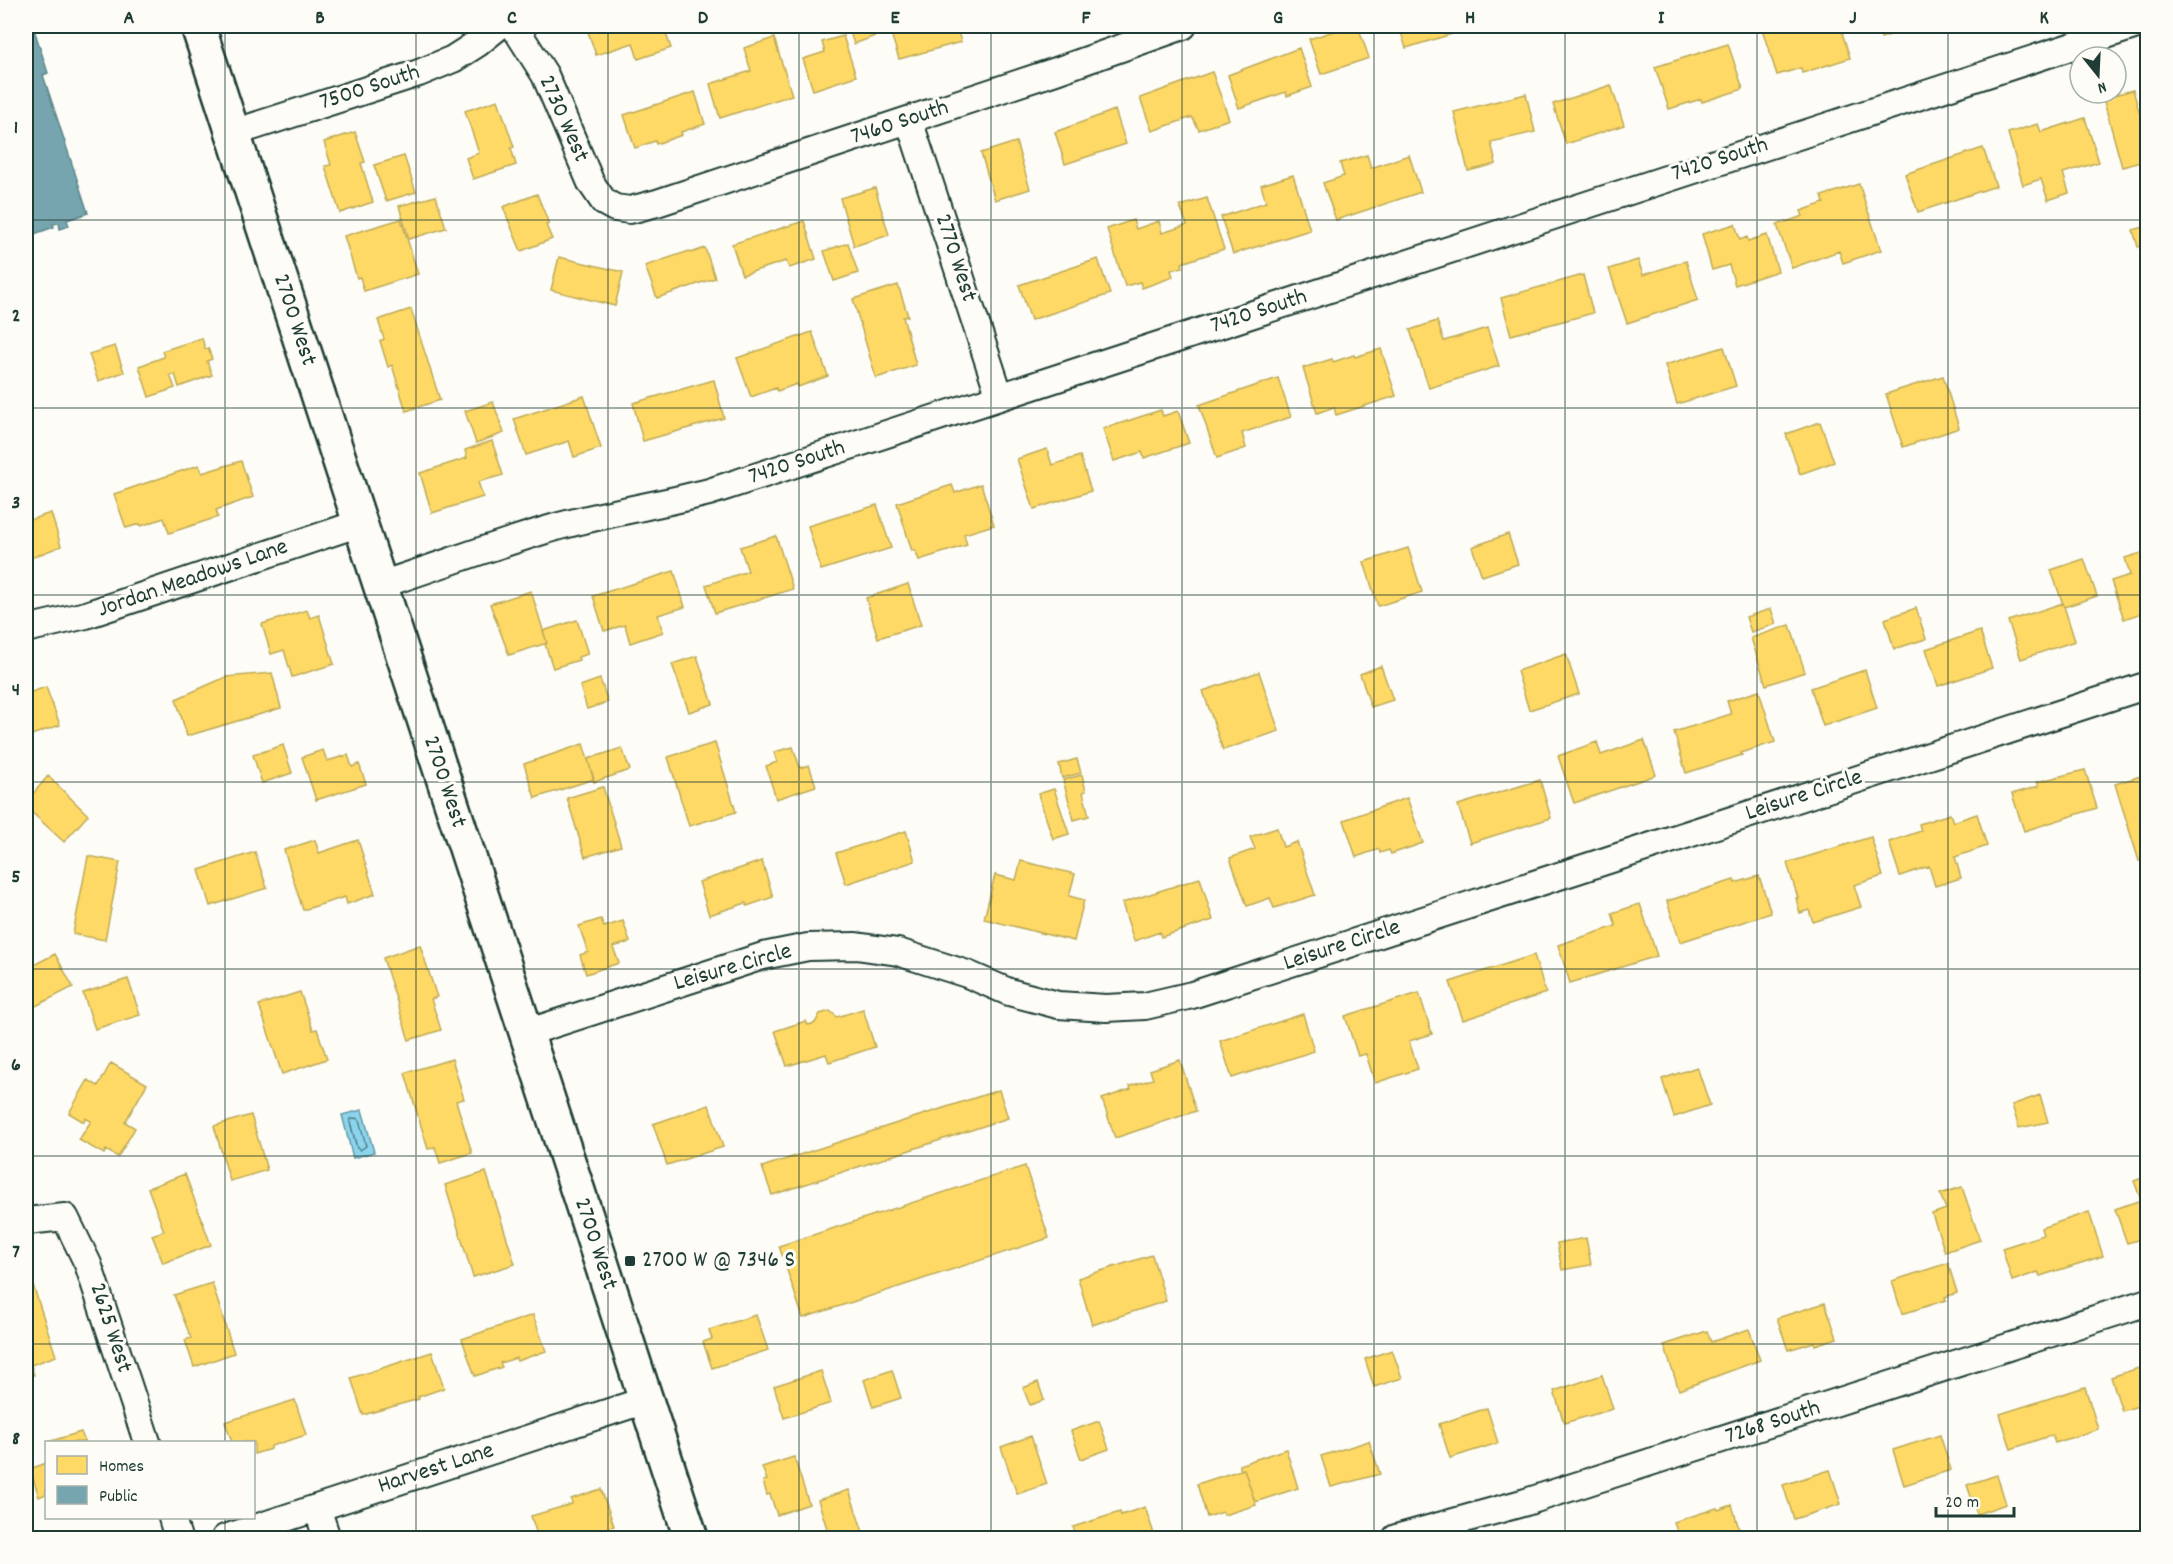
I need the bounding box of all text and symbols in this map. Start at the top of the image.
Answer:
text: A [124,5,135,33]
text: B [315,5,325,33]
text: C [507,5,517,33]
text: D [698,5,709,33]
text: E [890,5,900,33]
text: F [1082,5,1092,33]
text: G [1273,5,1283,33]
text: H [1465,5,1475,33]
text: I [1658,5,1665,33]
text: J [1849,5,1857,33]
text: K [2039,5,2049,33]
north arrow [2068,45,2128,105]
street label: 7500 South [316,56,424,120]
street label: 2730 West [529,70,597,168]
text: N [2094,75,2109,99]
street label: 7460 South [847,91,953,155]
text: 1 [14,115,18,143]
street label: 7420 South [1667,128,1773,192]
street label: 2770 West [925,210,985,307]
street label: 2700 West [263,270,325,370]
street label: 7420 South [1206,280,1312,344]
text: 2 [12,303,20,331]
street label: 7420 South [744,431,850,495]
text: 3 [12,490,20,518]
street label: Jordan Meadows Lane [93,531,293,627]
text: 4 [12,677,20,705]
street label: 2700 West [413,732,475,832]
street label: Leisure Circle [1741,761,1867,831]
text: 5 [11,864,21,892]
street label: Leisure Circle [1279,911,1405,981]
street label: Leisure Circle [670,935,796,1001]
text: 6 [11,1052,21,1080]
street label: 2700 West [564,1194,626,1294]
text: 7 [12,1239,20,1267]
place label: 2700 W @ 7346 S [642,1244,795,1278]
marker: 2700 W @ 7346 S [623,1254,637,1268]
street label: 2625 West [80,1279,141,1377]
street label: 7268 South [1721,1392,1825,1454]
text: 8 [12,1426,20,1454]
street label: Harvest Lane [374,1434,498,1504]
legend [45,1441,255,1519]
text: Homes [99,1455,144,1480]
scale bar [1936,1480,2014,1518]
text: Public [99,1485,138,1510]
text: 20 m [1945,1491,1979,1516]

